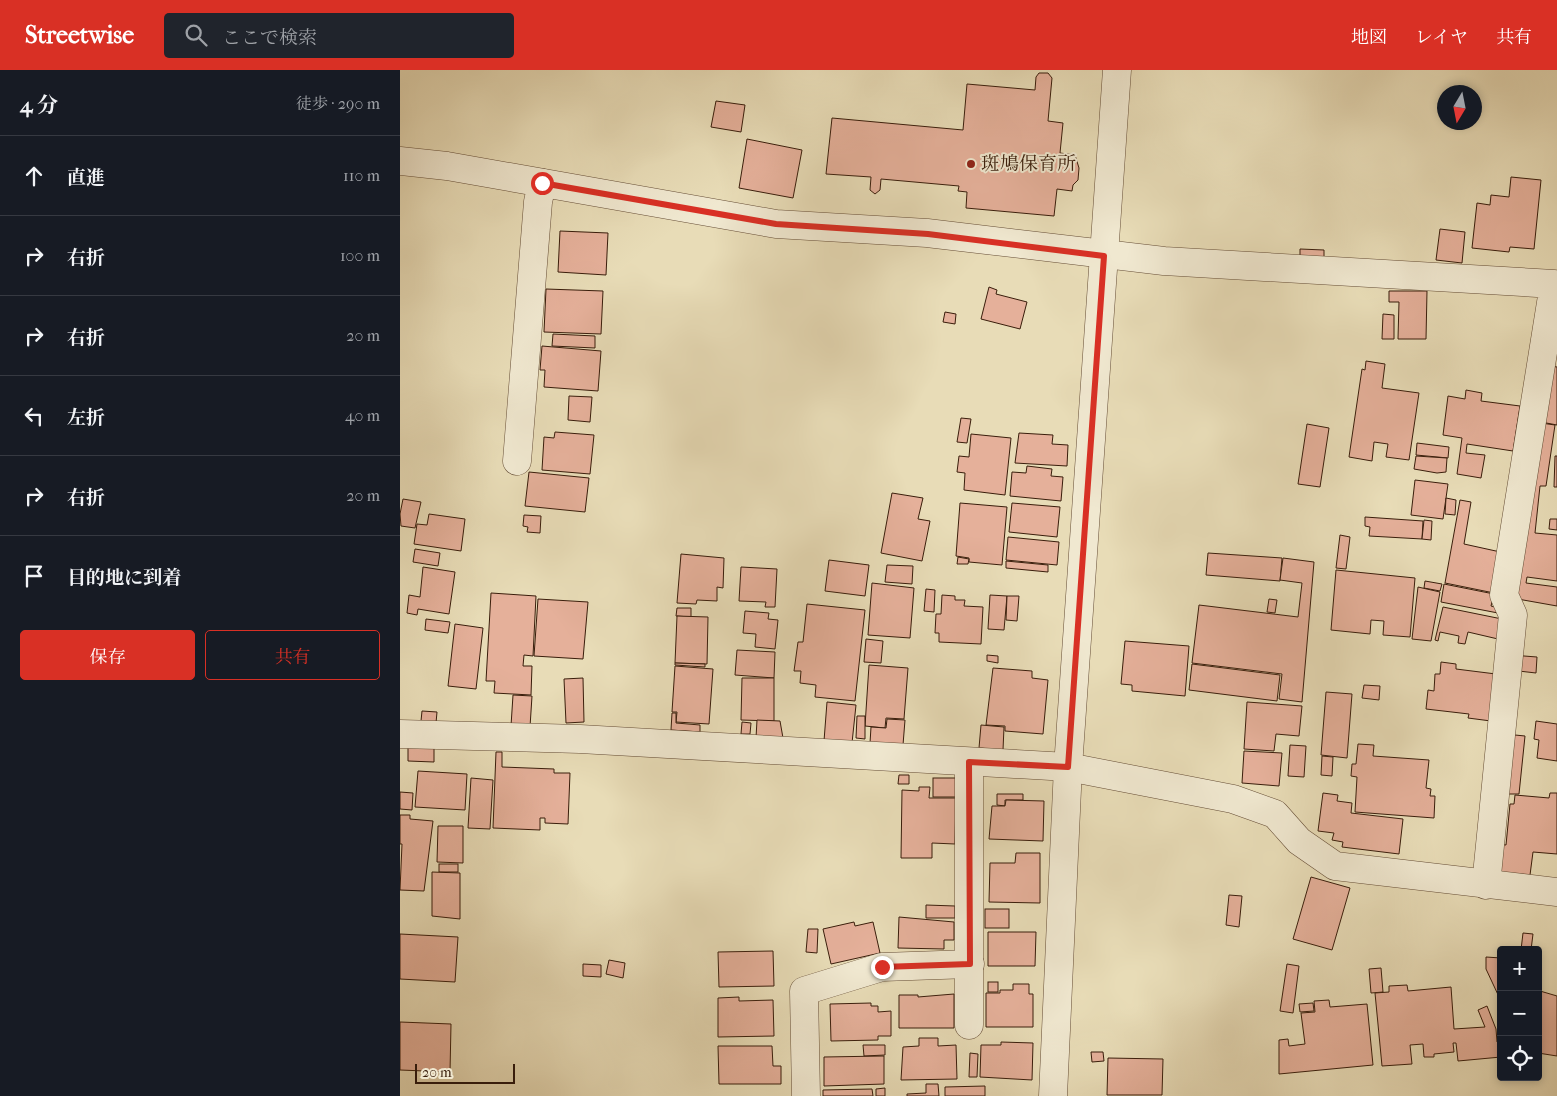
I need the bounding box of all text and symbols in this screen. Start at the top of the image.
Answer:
search box [164,13,514,58]
text: Streetwise [25,21,134,49]
icon: search [182,21,210,49]
text: ここで検索 [222,27,317,49]
text: 地図 [1351,27,1387,48]
text: レイヤ [1415,27,1468,48]
text: 共有 [1496,27,1532,48]
north arrow [1437,85,1482,130]
text: 4 分 [20,93,58,117]
text: 徒歩 · 290 m [296,94,380,113]
place label: 斑鳩保育所 [981,153,1076,175]
marker: 斑鳩保育所 [965,158,977,170]
icon: ahead [20,162,48,190]
text: 110 m [343,166,380,185]
text: 直進 [67,167,105,189]
route start [531,172,554,195]
icon: right [20,242,48,270]
text: 100 m [340,246,380,265]
text: 右折 [67,247,105,269]
icon: right [20,322,48,350]
text: 20 m [346,326,380,345]
text: 右折 [67,327,105,349]
icon: left [20,402,48,430]
text: 40 m [345,406,380,425]
text: 左折 [67,407,105,429]
icon: right [20,482,48,510]
text: 20 m [346,486,380,505]
text: 右折 [67,487,105,509]
icon: arrive [20,562,48,590]
text: 目的地に到着 [67,567,181,589]
button: 保存 [20,630,195,680]
button: 共有 [205,630,380,680]
map controls [1497,946,1542,1081]
button: + [1497,946,1542,991]
route end [871,956,894,979]
button: − [1497,991,1542,1036]
button: locate [1497,1036,1542,1081]
scale bar [415,1061,515,1084]
text: 20 m [422,1064,452,1081]

